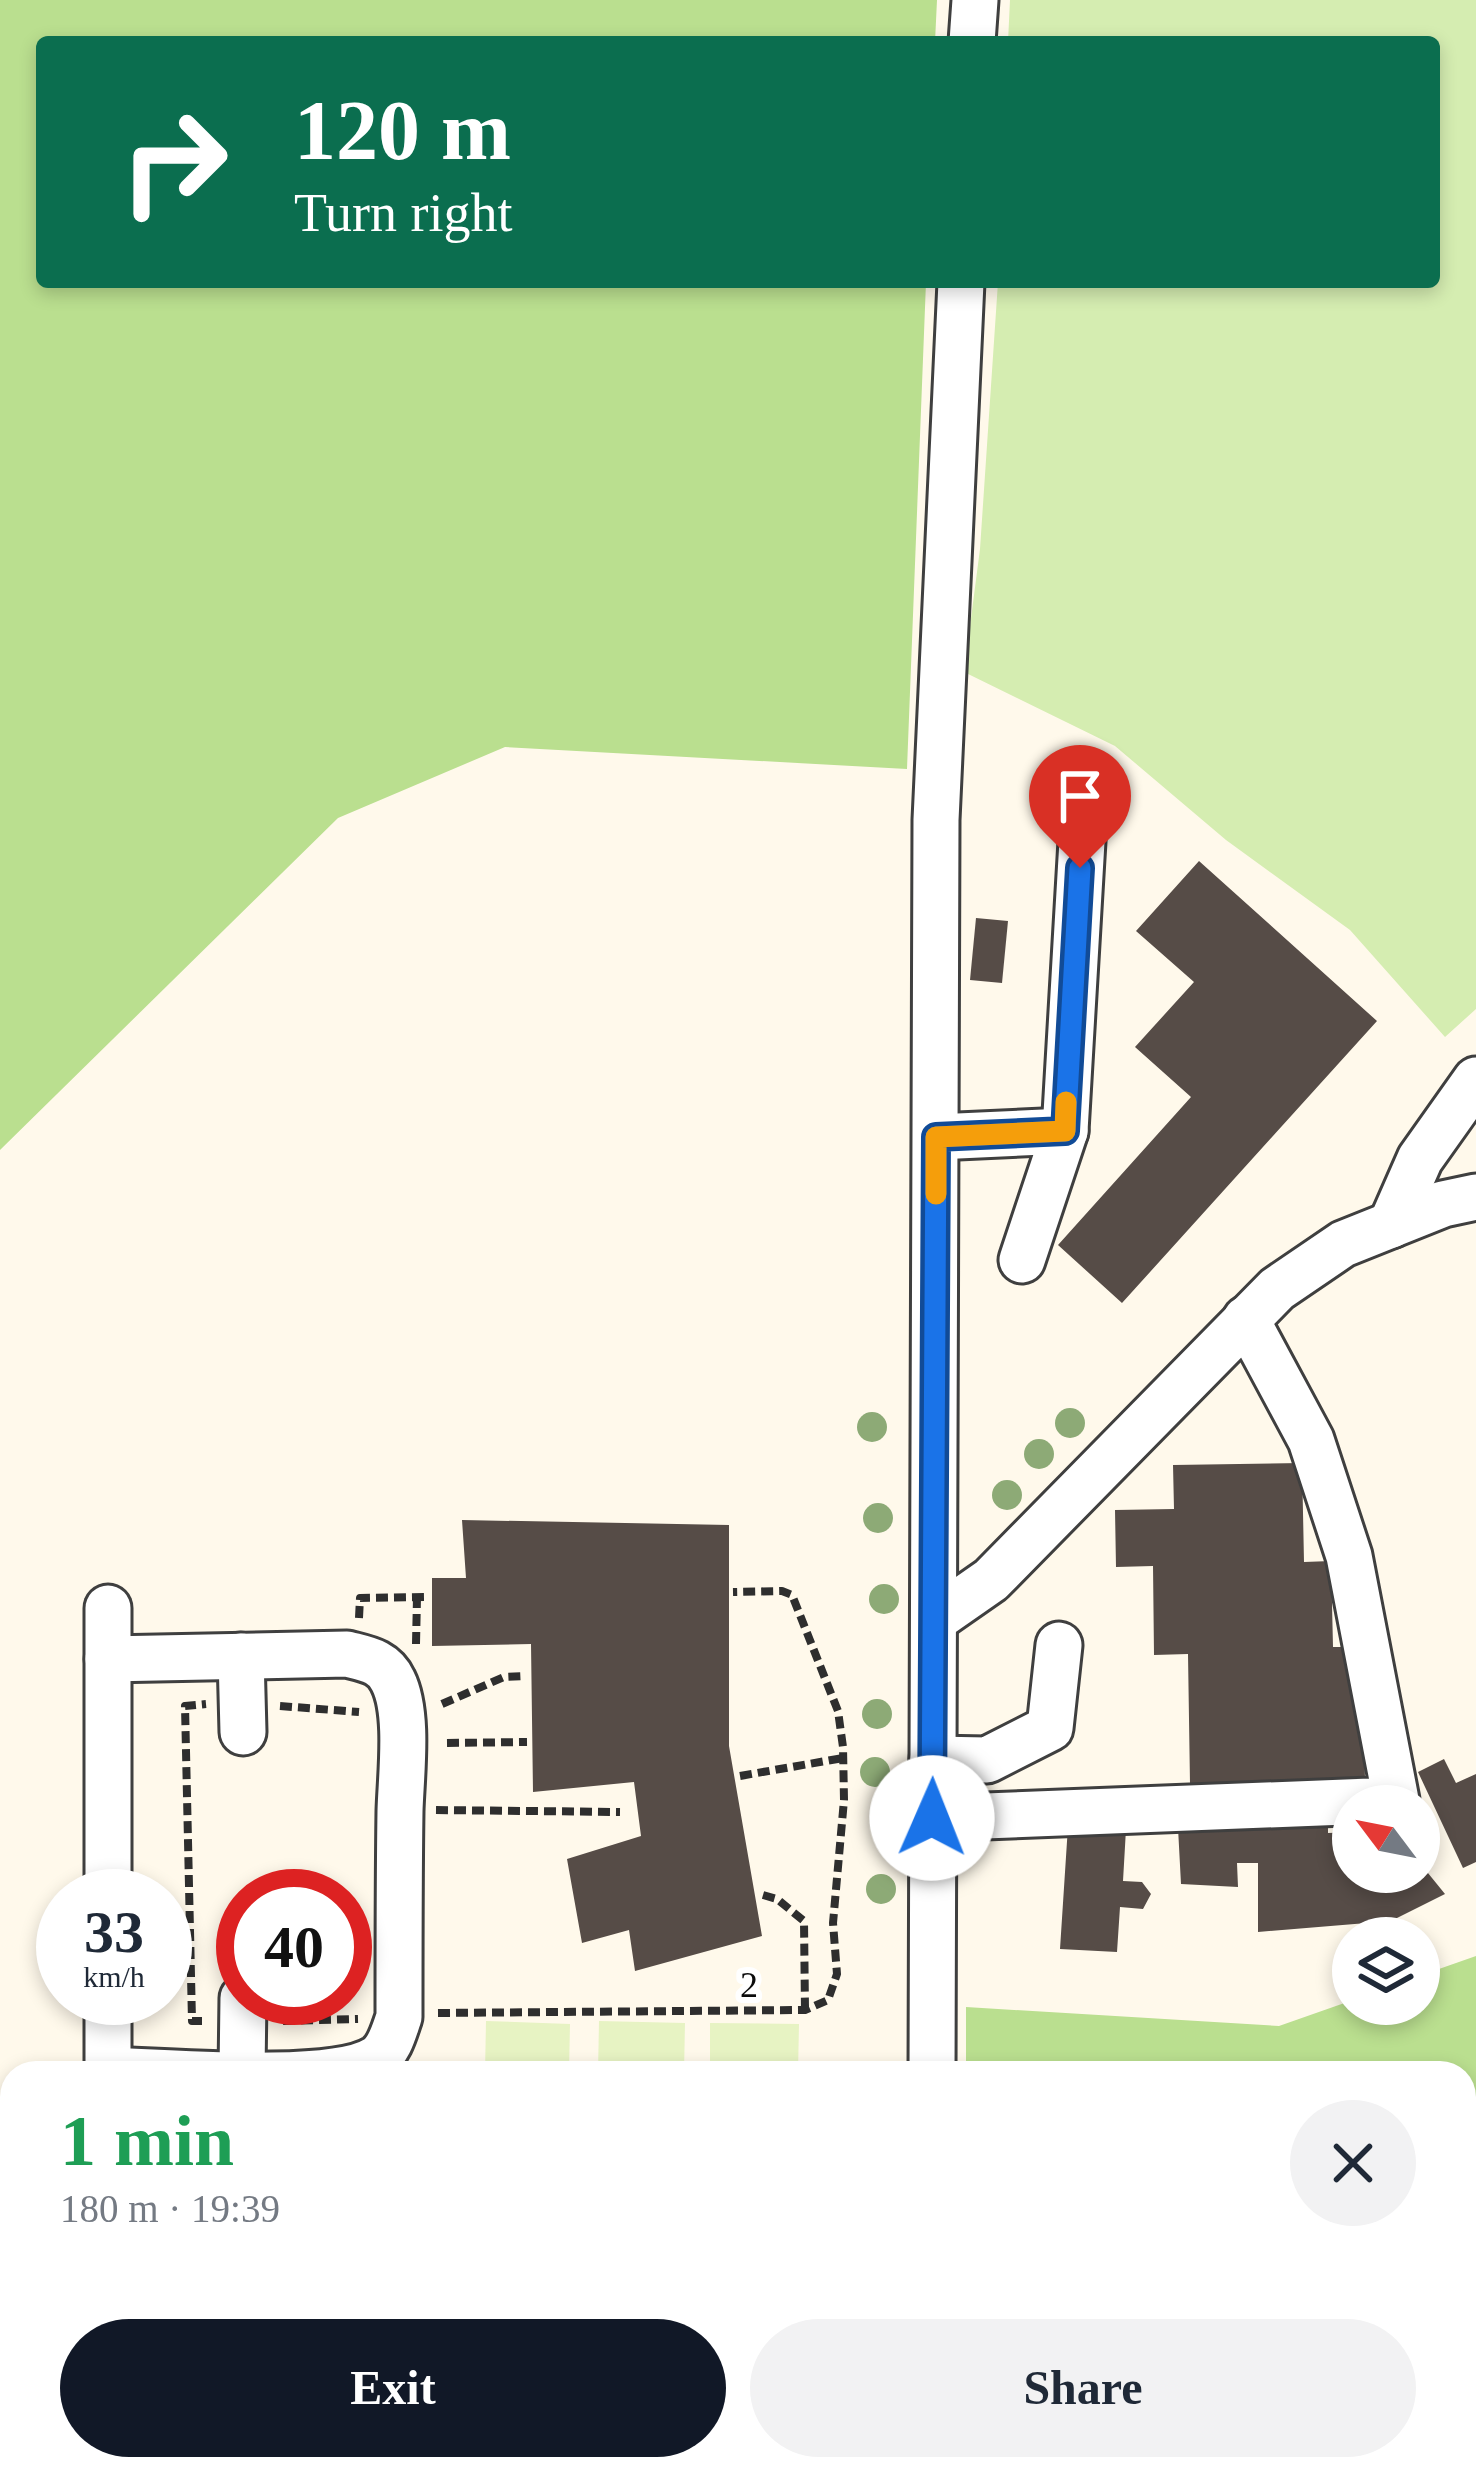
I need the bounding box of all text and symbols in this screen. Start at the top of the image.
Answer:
icon: right [96,84,252,240]
text: 120 m [294,84,511,177]
text: Turn right [294,183,513,243]
pin [1029,745,1131,868]
icon: arrive [1047,763,1113,829]
position arrow [869,1755,995,1881]
north arrow [1332,1785,1440,1893]
map controls [1332,1785,1440,2025]
speed limit sign: 40 [216,1869,372,2025]
text: 33 [84,1899,144,1965]
button: layers [1332,1917,1440,2025]
text: km/h [83,1960,145,1993]
street label: 2 [740,1965,758,2005]
button: close [1290,2100,1416,2226]
text: 1 min [60,2101,234,2181]
text: 180 m · 19:39 [60,2187,280,2230]
button: Exit [60,2319,726,2457]
button: Share [750,2319,1416,2457]

